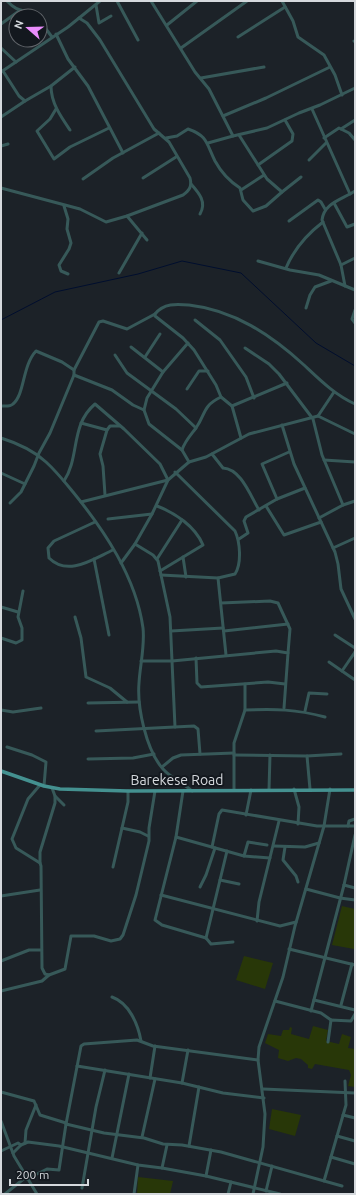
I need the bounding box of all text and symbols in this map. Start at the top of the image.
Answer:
north arrow [8,8,48,48]
text: N [12,19,26,30]
street label: Barekese Road [131,772,223,788]
scale bar [10,1161,88,1187]
text: 200 m [16,1168,49,1181]

